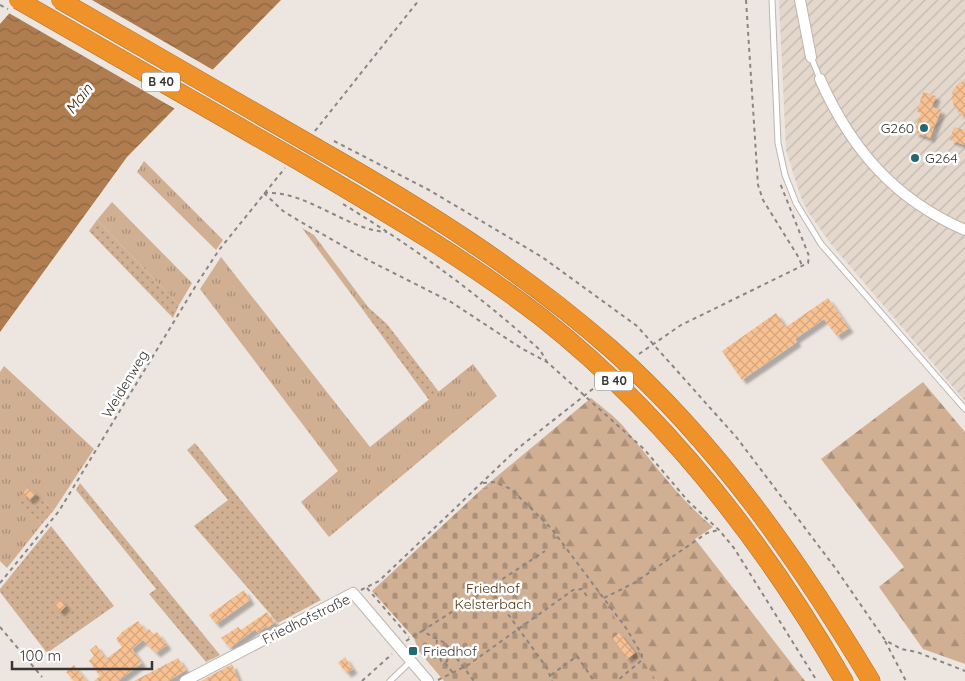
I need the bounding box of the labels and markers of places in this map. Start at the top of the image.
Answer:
place label: G260 [881,119,914,137]
marker: G260 [918,122,930,134]
place label: G264 [925,149,958,167]
marker: G264 [909,152,921,164]
place label: Friedhof [423,642,477,660]
marker: Friedhof [407,645,419,657]

